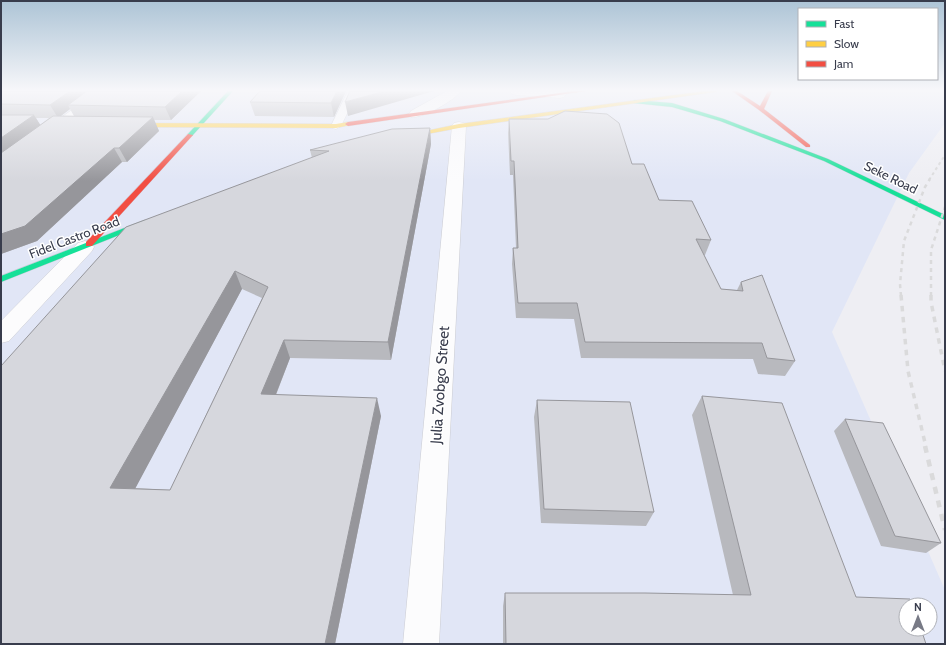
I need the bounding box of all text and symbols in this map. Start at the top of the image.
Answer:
legend [798,8,938,80]
text: Fast [834,16,854,31]
text: Slow [834,36,859,51]
text: Jam [833,56,853,71]
street label: Seke Road [862,157,920,197]
street label: Fidel Castro Road [27,212,121,262]
street label: Julia Zvobgo Street [427,325,453,446]
north arrow [898,597,938,637]
text: N [914,600,922,614]

